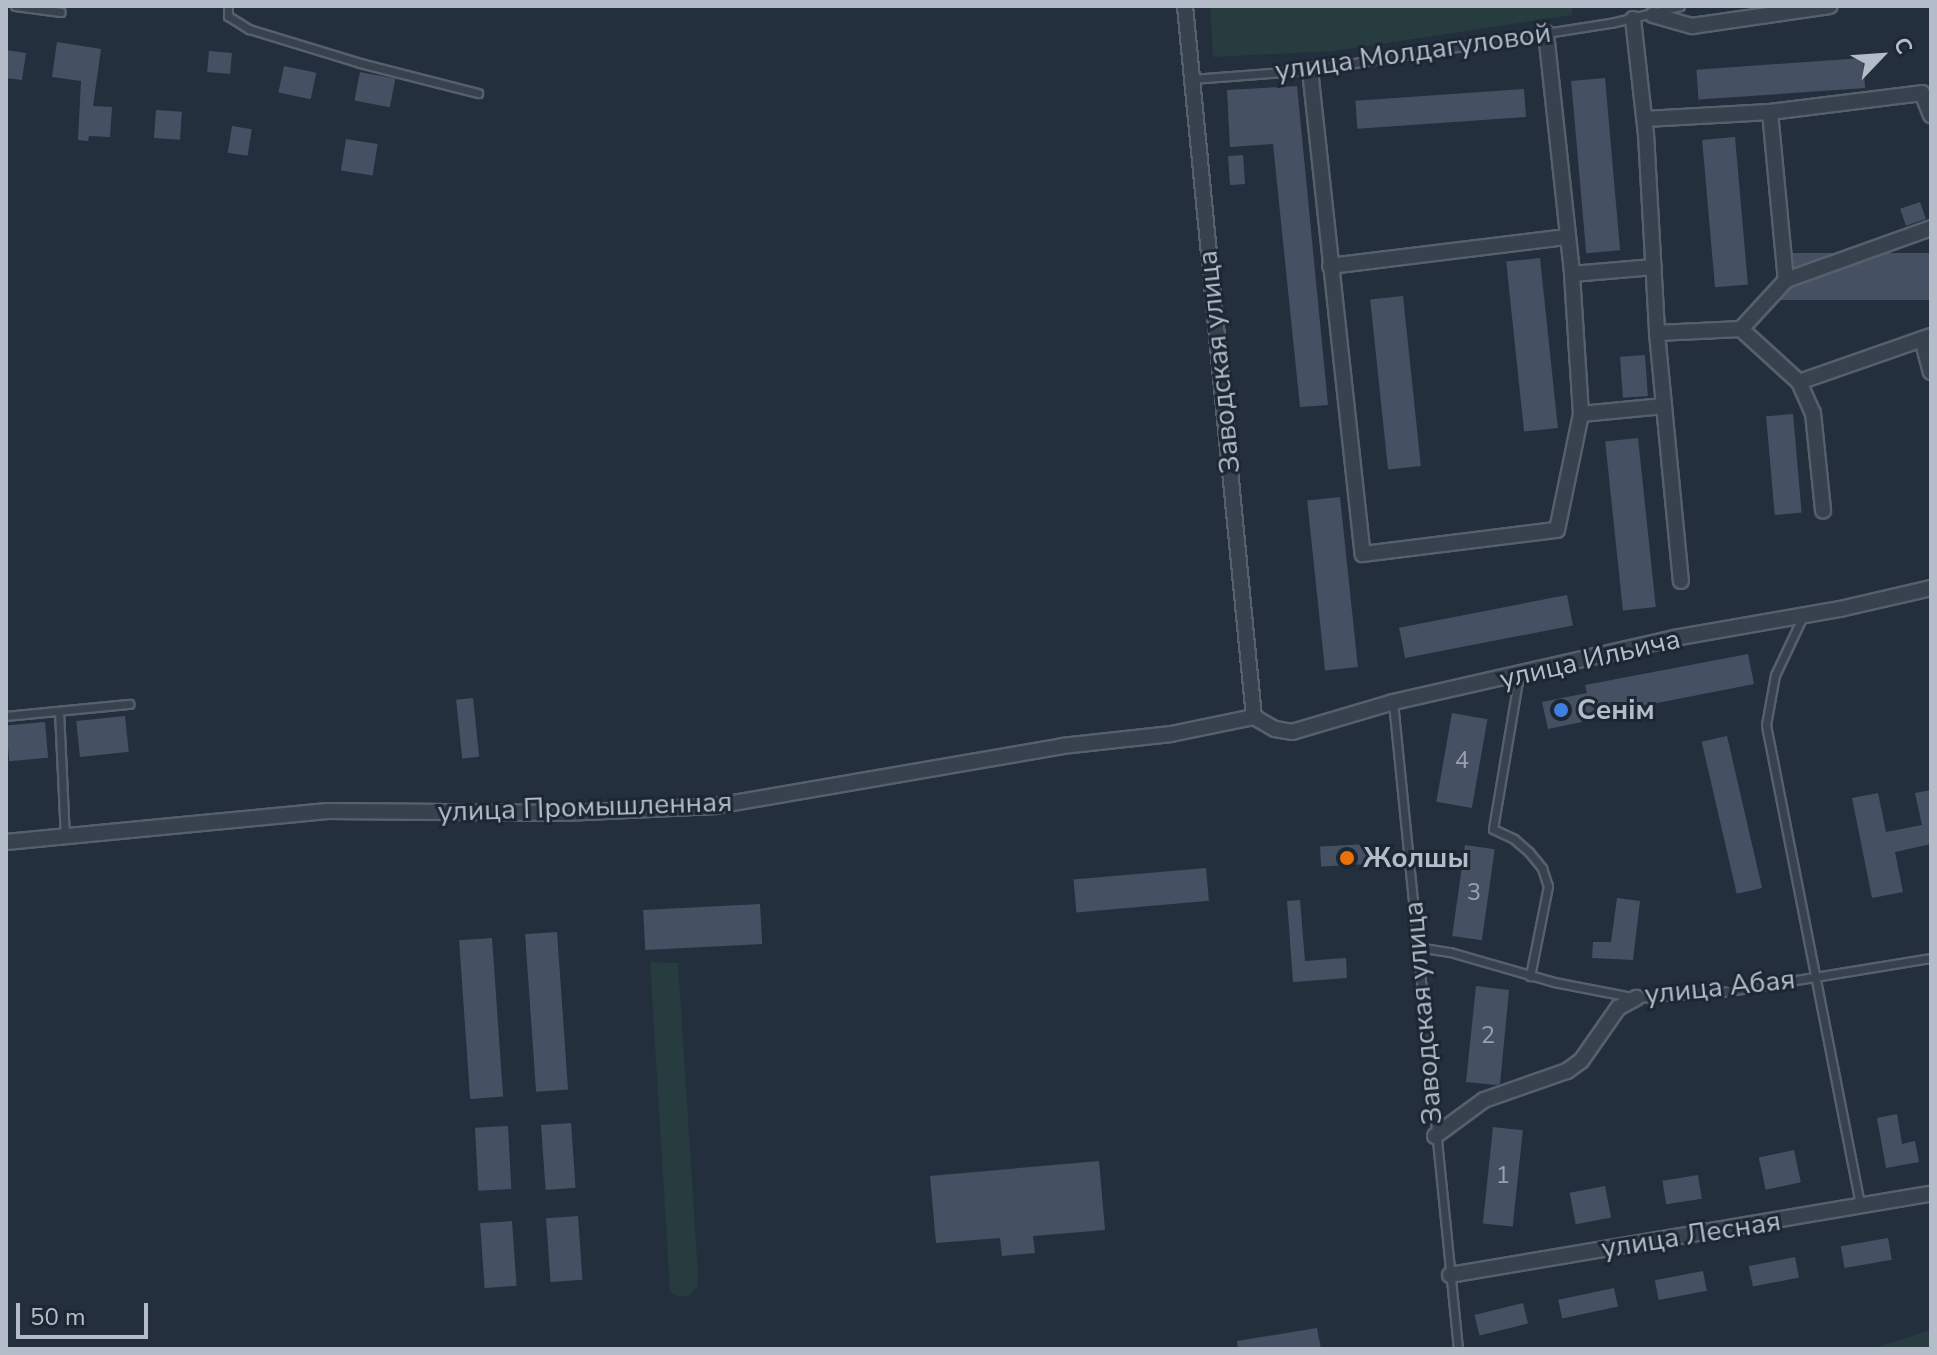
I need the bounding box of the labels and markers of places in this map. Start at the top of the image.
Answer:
place label: Сенiм [1577,693,1655,727]
marker: Сенiм [1552,701,1570,719]
place label: Жолшы [1363,841,1469,875]
marker: Жолшы [1338,849,1356,867]

